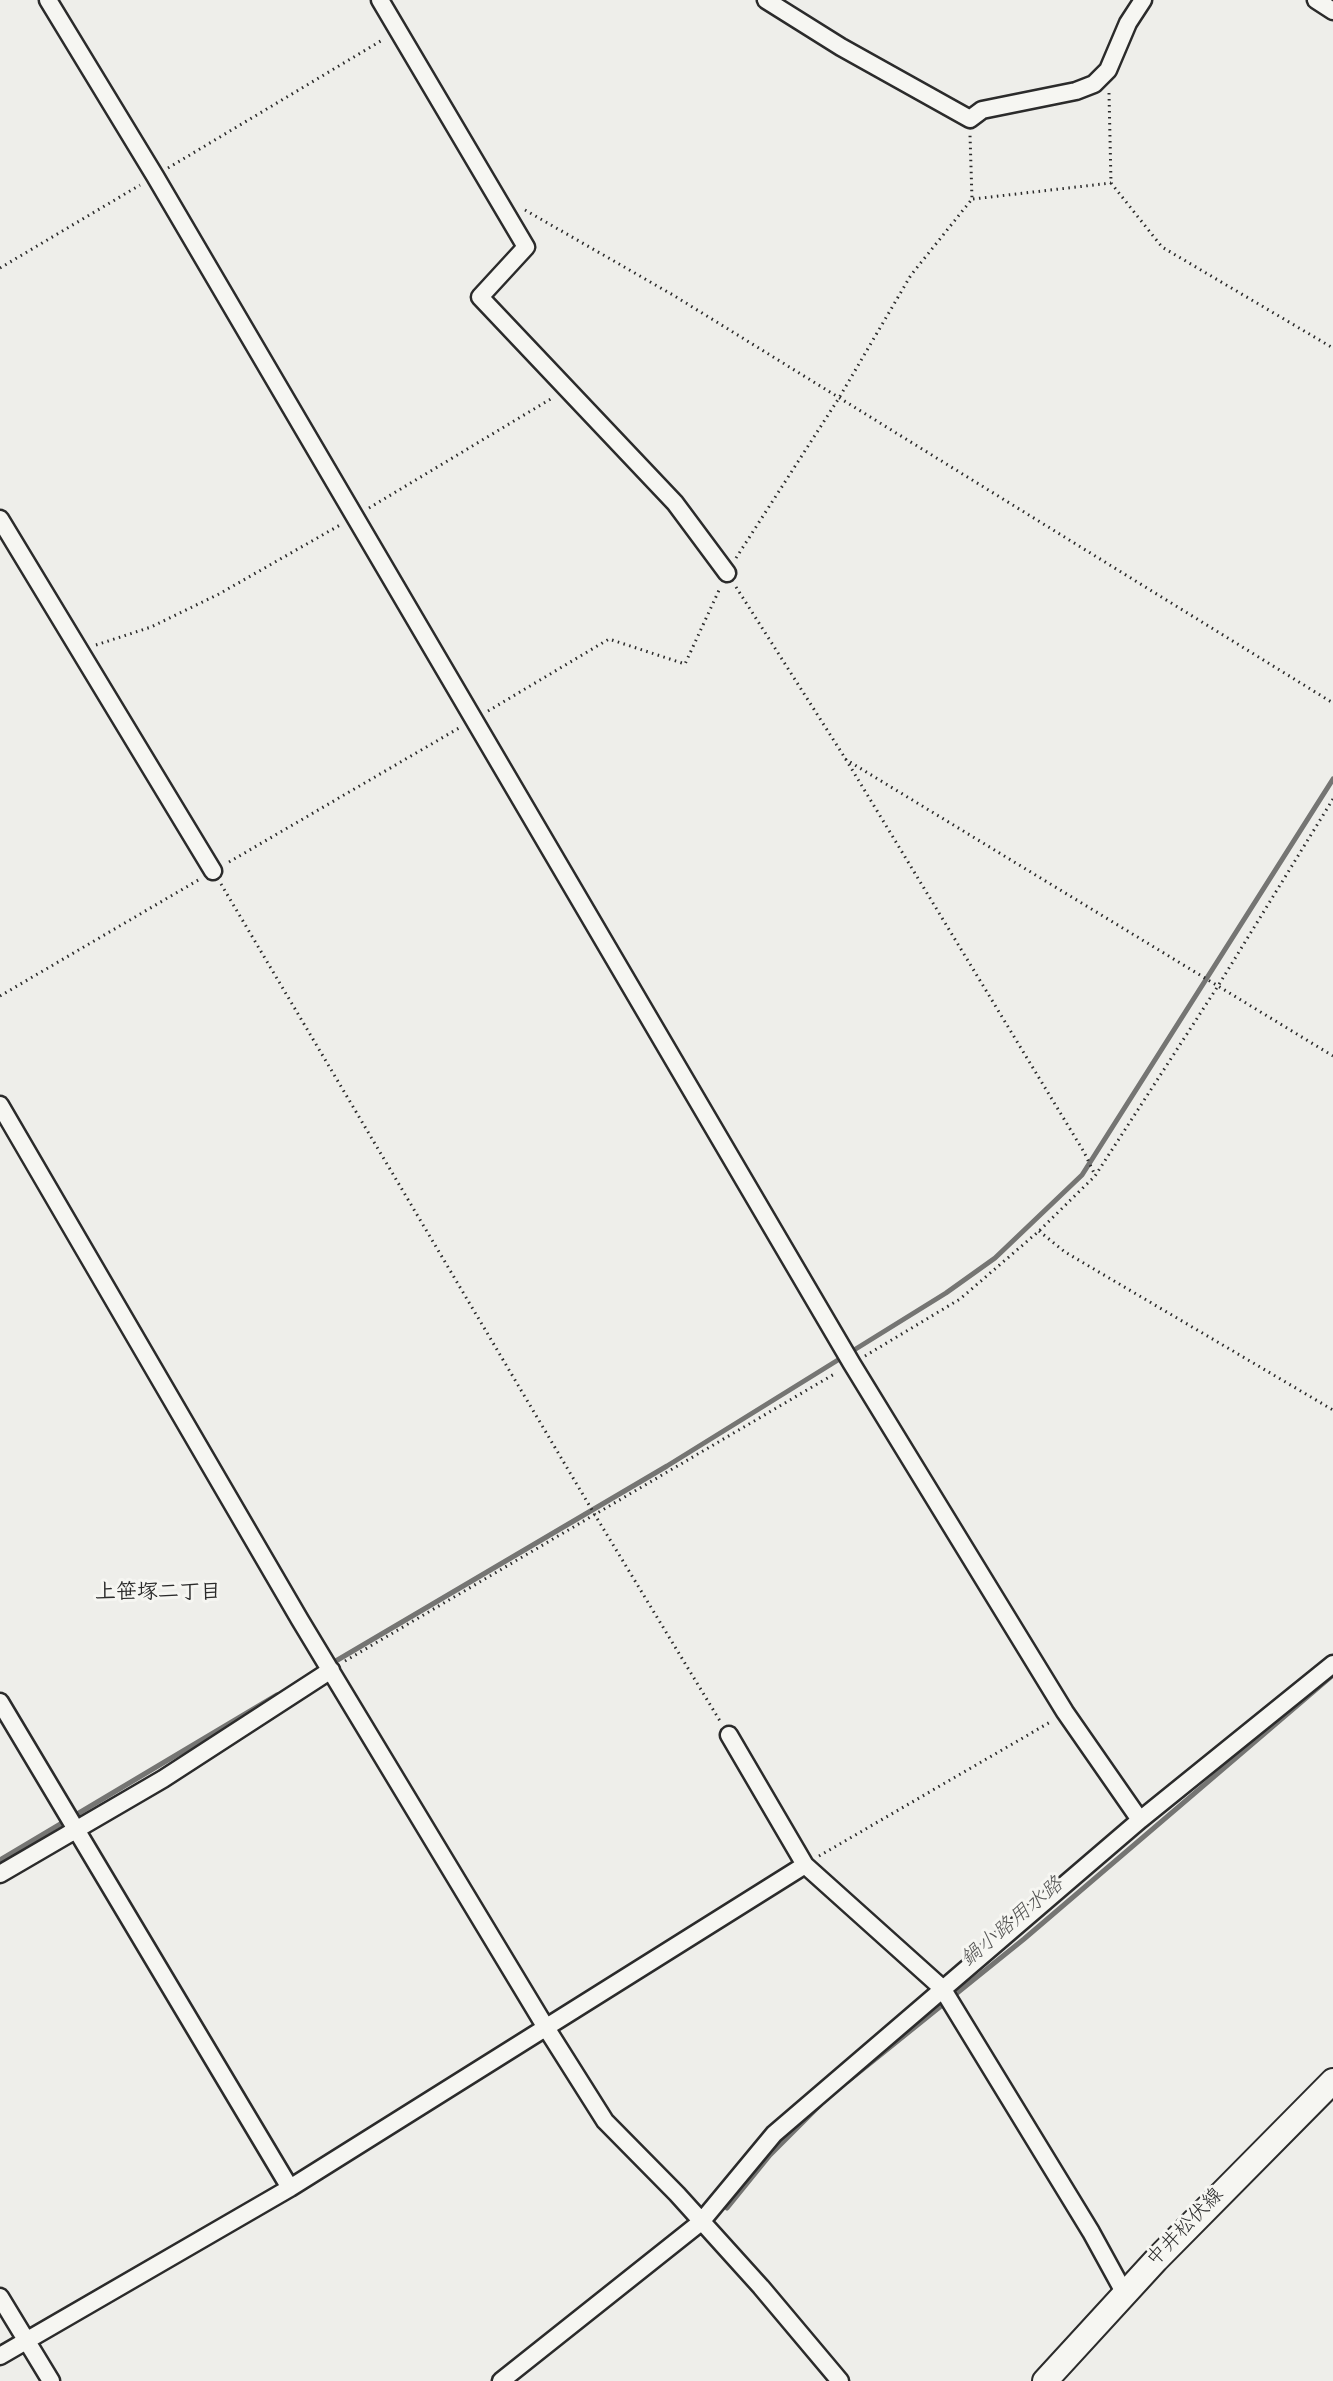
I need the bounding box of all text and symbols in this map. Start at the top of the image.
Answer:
district label: 上笹塚二丁目 [95,1582,221,1608]
water label: 鍋小路用水路 [958,1874,1070,1974]
street label: 中井松伏線 [1144,2185,1230,2273]

